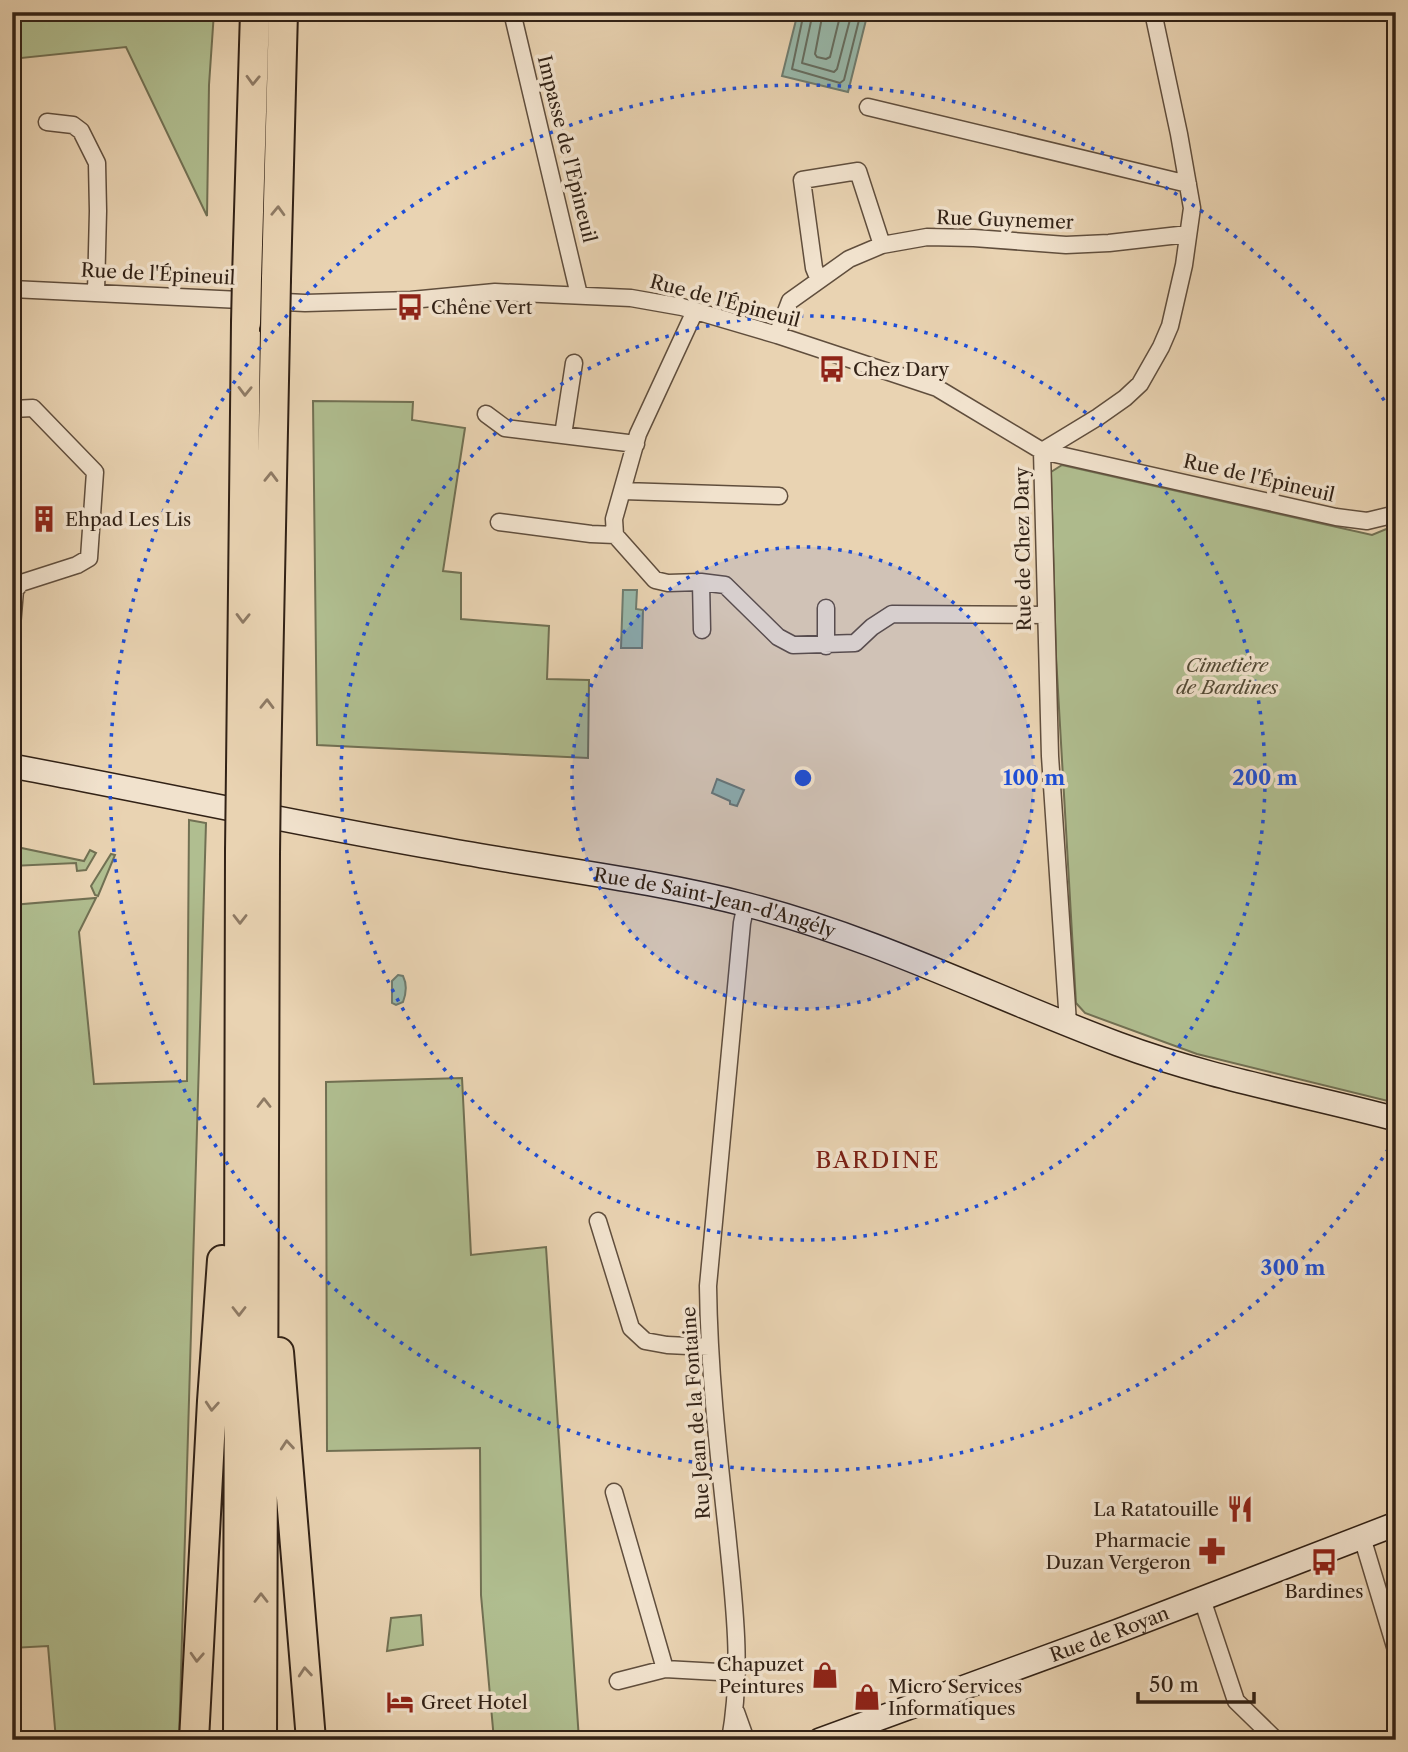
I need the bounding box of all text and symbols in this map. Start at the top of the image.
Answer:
street label: Impasse de l'Epineuil [533,53,601,245]
one-way arrow [245,76,261,86]
one-way arrow [270,205,286,216]
street label: Rue Guynemer [936,206,1074,234]
street label: Rue de l'Épineuil [80,258,236,290]
street label: Rue de l'Épineuil [647,270,803,332]
bus stop icon: Chêne Vert [395,292,425,322]
place label: Chêne Vert [431,296,533,319]
bus stop icon: Chez Dary [817,354,847,384]
place label: Chez Dary [853,358,949,381]
one-way arrow [237,386,253,397]
street label: Rue de l'Épineuil [1181,449,1337,507]
street label: Rue de Chez Dary [1010,466,1036,631]
one-way arrow [263,471,279,482]
building icon: Ehpad Les Lis [29,504,59,534]
place label: Ehpad Les Lis [65,508,191,531]
one-way arrow [235,613,250,624]
park label: Cimetière de Bardines [1176,654,1279,699]
one-way arrow [260,699,275,710]
text: 100 m [1003,765,1065,790]
text: 200 m [1232,765,1298,790]
centre of rings [791,766,815,790]
street label: Rue de Saint-Jean-d'Angély [592,863,839,943]
one-way arrow [232,914,248,925]
one-way arrow [256,1097,272,1107]
district label: BARDINE [815,1146,941,1174]
text: 300 m [1261,1255,1325,1280]
street label: Rue Jean de la Fontaine [677,1306,715,1520]
one-way arrow [231,1307,247,1317]
one-way arrow [204,1401,219,1412]
one-way arrow [280,1439,295,1450]
restaurant icon: La Ratatouille [1225,1494,1255,1524]
place label: La Ratatouille [1093,1498,1219,1521]
place label: Pharmacie Duzan Vergeron [1045,1529,1191,1574]
pharmacy icon: Pharmacie Duzan Vergeron [1197,1536,1227,1566]
bus stop icon: Bardines [1309,1547,1339,1577]
place label: Bardines [1284,1580,1364,1603]
one-way arrow [253,1592,269,1603]
street label: Rue de Royan [1046,1601,1172,1667]
one-way arrow [190,1652,205,1663]
place label: Chapuzet Peintures [717,1653,804,1698]
shop icon: Chapuzet Peintures [810,1660,840,1690]
scale bar [1138,1661,1254,1705]
one-way arrow [298,1666,313,1677]
text: 50 m [1149,1672,1199,1697]
place label: Micro Services Informatiques [888,1675,1022,1720]
shop icon: Micro Services Informatiques [852,1682,882,1712]
hotel icon: Greet Hotel [385,1687,415,1717]
place label: Greet Hotel [421,1691,528,1714]

